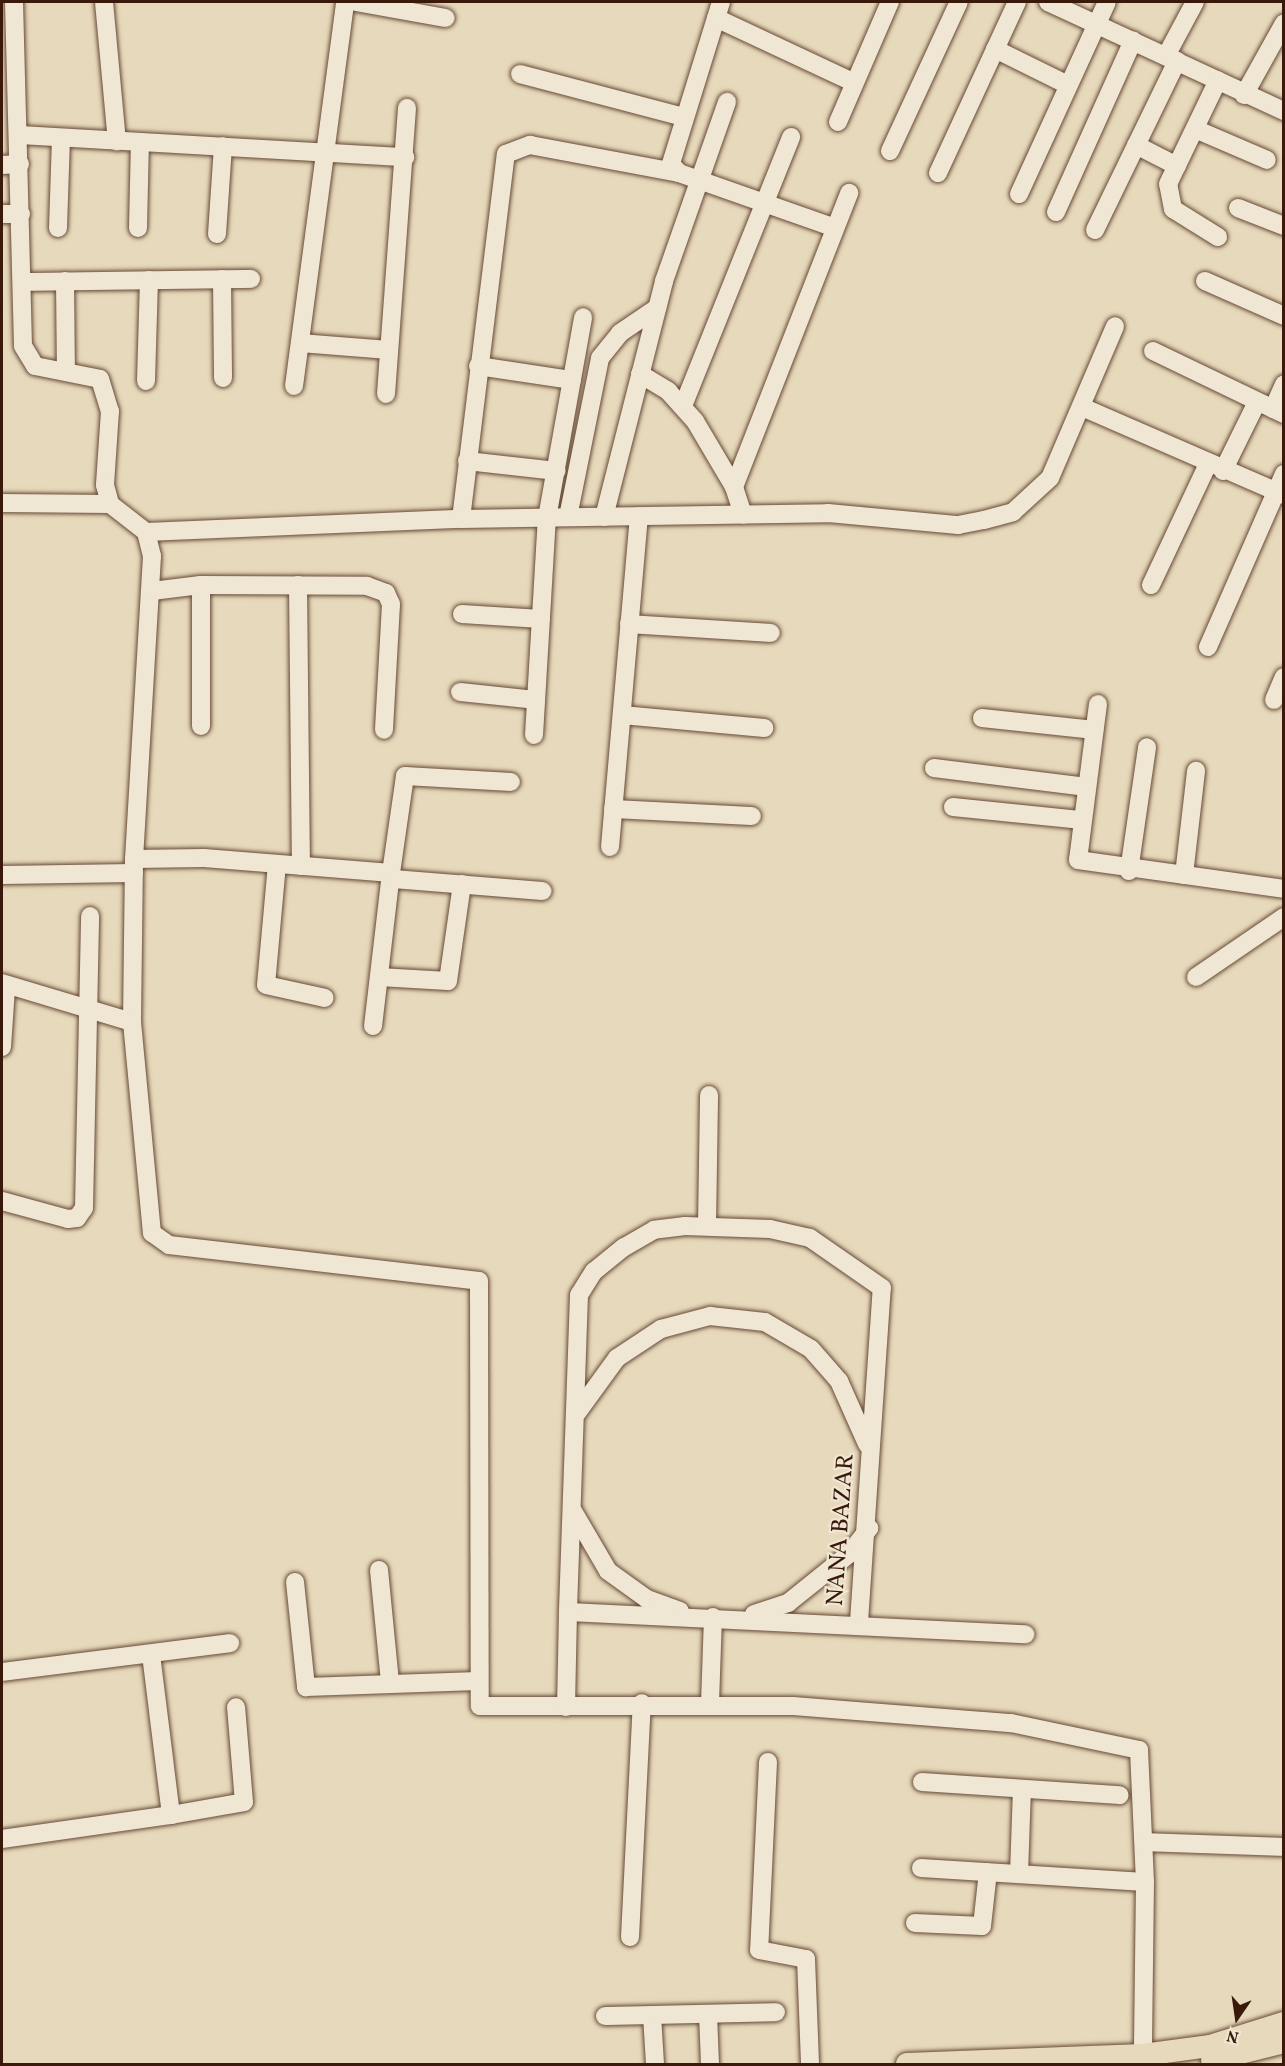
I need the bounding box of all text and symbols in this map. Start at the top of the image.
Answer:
street label: NANA BAZAR [822,1453,862,1607]
north arrow [1207,1988,1267,2048]
text: N [1225,2024,1241,2048]

